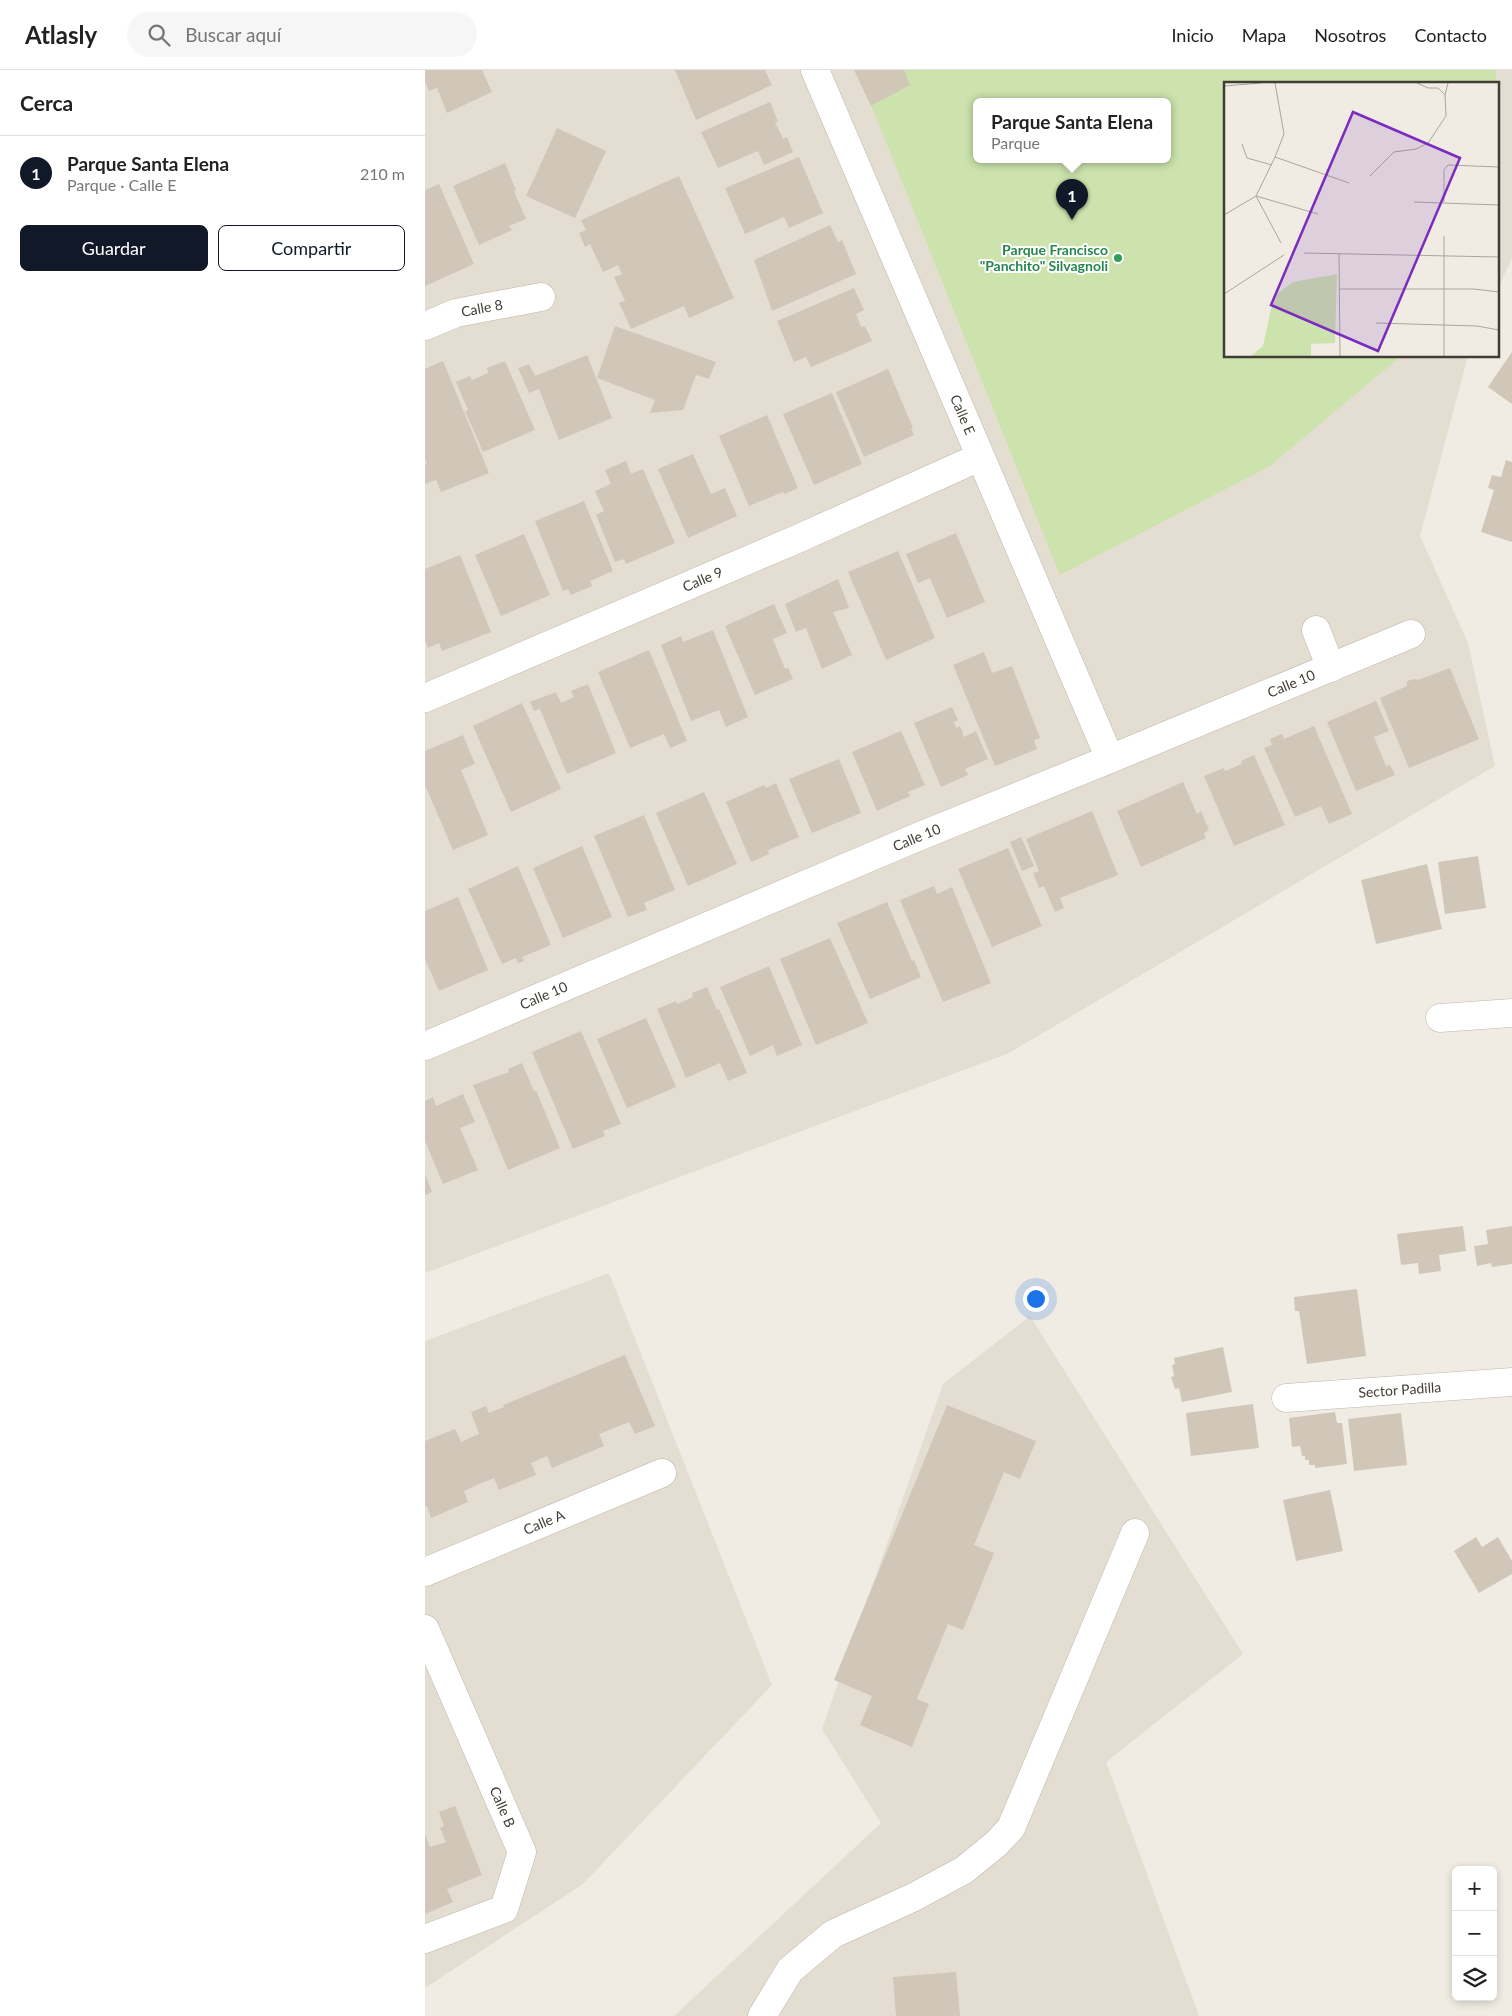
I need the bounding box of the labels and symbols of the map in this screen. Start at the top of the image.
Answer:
inset map [1224,82,1499,358]
pin: 1 [1056,179,1088,220]
place label: Parque Francisco "Panchito" Silvagnoli [980,241,1108,274]
marker: Parque Francisco "Panchito" Silvagnoli [1112,252,1124,264]
street label: Calle 8 [460,295,504,320]
street label: Calle E [947,392,979,437]
street label: Calle 9 [680,563,725,595]
street label: Calle 10 [1265,666,1318,701]
street label: Calle 10 [890,820,943,855]
street label: Calle 10 [517,978,570,1013]
your location [1023,1286,1049,1312]
street label: Sector Padilla [1358,1378,1442,1401]
street label: Calle A [521,1505,567,1538]
street label: Calle B [486,1784,519,1830]

